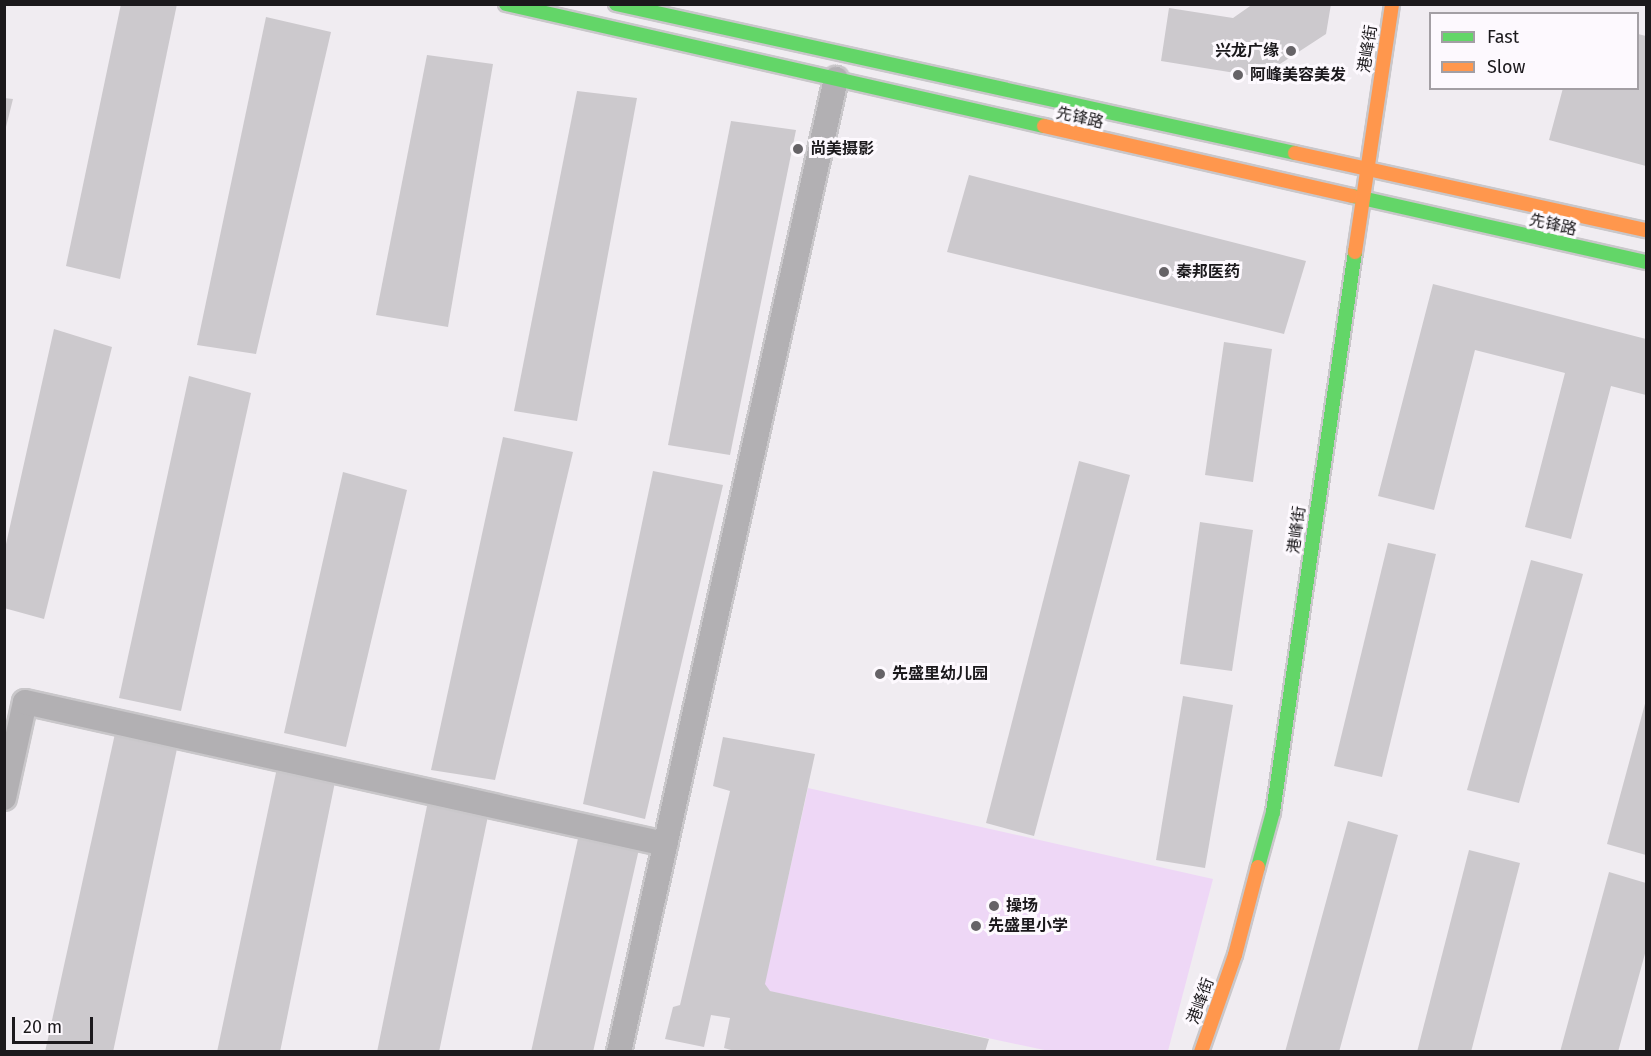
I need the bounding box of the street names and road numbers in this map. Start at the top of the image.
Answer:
street label: 港峰街 [1355,24,1381,74]
street label: 先锋路 [1054,103,1106,133]
street label: 先锋路 [1527,210,1579,240]
street label: 港峰街 [1284,505,1310,555]
street label: 港峰街 [1184,975,1218,1027]

